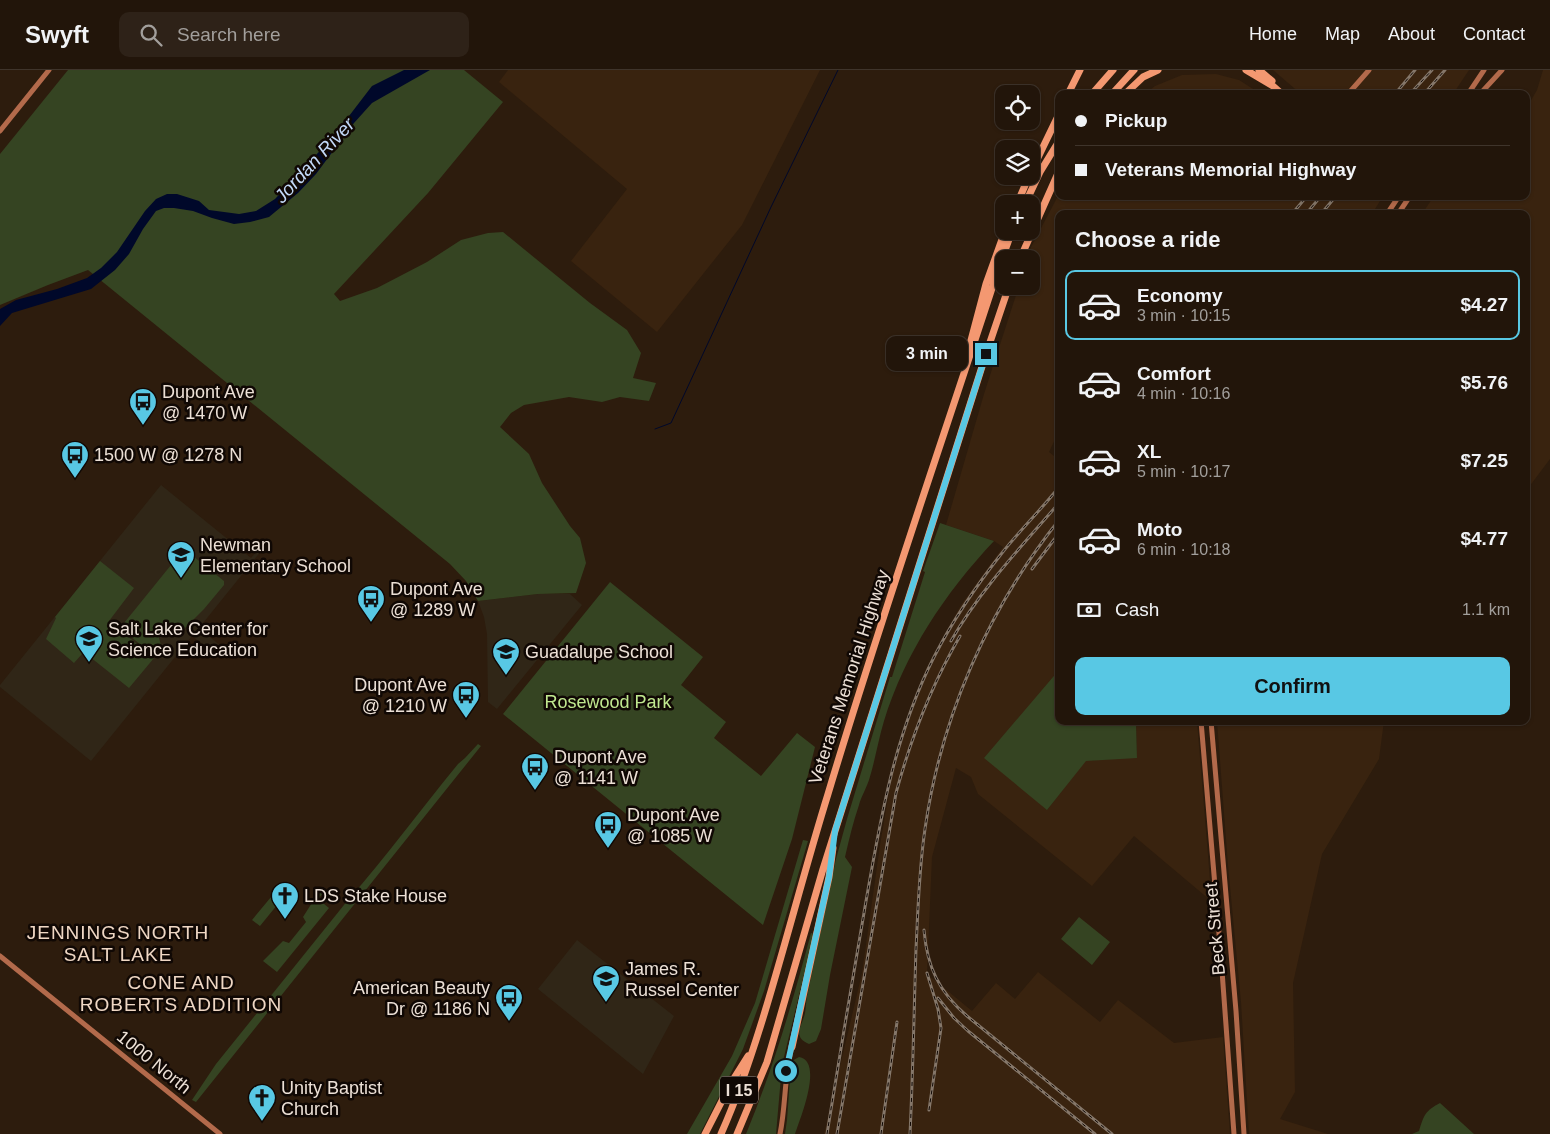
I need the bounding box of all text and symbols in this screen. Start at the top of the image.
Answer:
search box [119,12,469,57]
text: Swyft [25,21,89,48]
icon: search [137,21,165,49]
text: Search here [177,24,281,45]
text: Home [1249,24,1297,44]
text: Map [1325,24,1360,44]
text: About [1388,24,1435,44]
text: Contact [1463,24,1525,44]
map controls [995,85,1040,295]
button: locate [995,85,1040,130]
text: Pickup [1105,110,1167,131]
water label: Jordan River [269,113,359,208]
button: layers [995,140,1040,185]
text: Veterans Memorial Highway [1105,159,1356,180]
button: + [995,195,1040,240]
text: Choose a ride [1075,227,1220,252]
button: − [995,250,1040,295]
icon: car [1077,283,1122,328]
text: Economy [1137,285,1223,306]
text: $4.27 [1460,294,1508,315]
text: 3 min · 10:15 [1137,307,1230,324]
callout: 3 min [886,336,968,372]
route end [975,343,997,365]
text: 3 min [906,345,948,362]
icon: car [1077,361,1122,406]
text: Comfort [1137,363,1211,384]
text: $5.76 [1460,372,1508,393]
place label: Dupont Ave @ 1470 W [162,382,255,423]
text: 4 min · 10:16 [1137,385,1230,402]
bus stop icon: Dupont Ave @ 1470 W [128,387,158,426]
icon: car [1077,439,1122,484]
bus stop icon: 1500 W @ 1278 N [60,440,90,479]
text: XL [1137,441,1161,462]
place label: 1500 W @ 1278 N [94,445,242,465]
text: $7.25 [1460,450,1508,471]
text: 5 min · 10:17 [1137,463,1230,480]
icon: car [1077,517,1122,562]
text: Moto [1137,519,1182,540]
text: $4.77 [1460,528,1508,549]
place label: Newman Elementary School [200,535,351,576]
school or university icon: Newman Elementary School [166,540,196,579]
text: 6 min · 10:18 [1137,541,1230,558]
street label: Veterans Memorial Highway [805,567,893,787]
place label: Dupont Ave @ 1289 W [390,579,483,620]
bus stop icon: Dupont Ave @ 1289 W [356,584,386,623]
icon: cash [1075,596,1103,624]
text: Cash [1115,599,1159,620]
text: 1.1 km [1462,601,1510,618]
place label: Salt Lake Center for Science Education [108,619,268,660]
school or university icon: Salt Lake Center for Science Education [74,624,104,663]
school or university icon: Guadalupe School [491,637,521,676]
place label: Guadalupe School [525,642,673,662]
button: Confirm [1075,657,1510,715]
place label: Dupont Ave @ 1210 W [354,675,447,716]
bus stop icon: Dupont Ave @ 1210 W [451,680,481,719]
park label: Rosewood Park [544,692,673,712]
place label: Dupont Ave @ 1141 W [554,747,647,788]
bus stop icon: Dupont Ave @ 1141 W [520,752,550,791]
place label: Dupont Ave @ 1085 W [627,805,720,846]
bus stop icon: Dupont Ave @ 1085 W [593,810,623,849]
church icon: LDS Stake House [270,881,300,920]
street label: Beck Street [1201,882,1229,976]
place label: LDS Stake House [304,886,447,906]
district label: JENNINGS NORTH SALT LAKE [27,922,209,965]
place label: James R. Russel Center [625,959,739,1000]
school or university icon: James R. Russel Center [591,964,621,1003]
district label: CONE AND ROBERTS ADDITION [80,972,282,1015]
place label: American Beauty Dr @ 1186 N [353,978,490,1019]
bus stop icon: American Beauty Dr @ 1186 N [494,983,524,1022]
street label: 1000 North [113,1026,195,1098]
route start [775,1060,797,1082]
road number: I 15 [720,1076,758,1104]
place label: Unity Baptist Church [281,1078,382,1119]
church icon: Unity Baptist Church [247,1083,277,1122]

